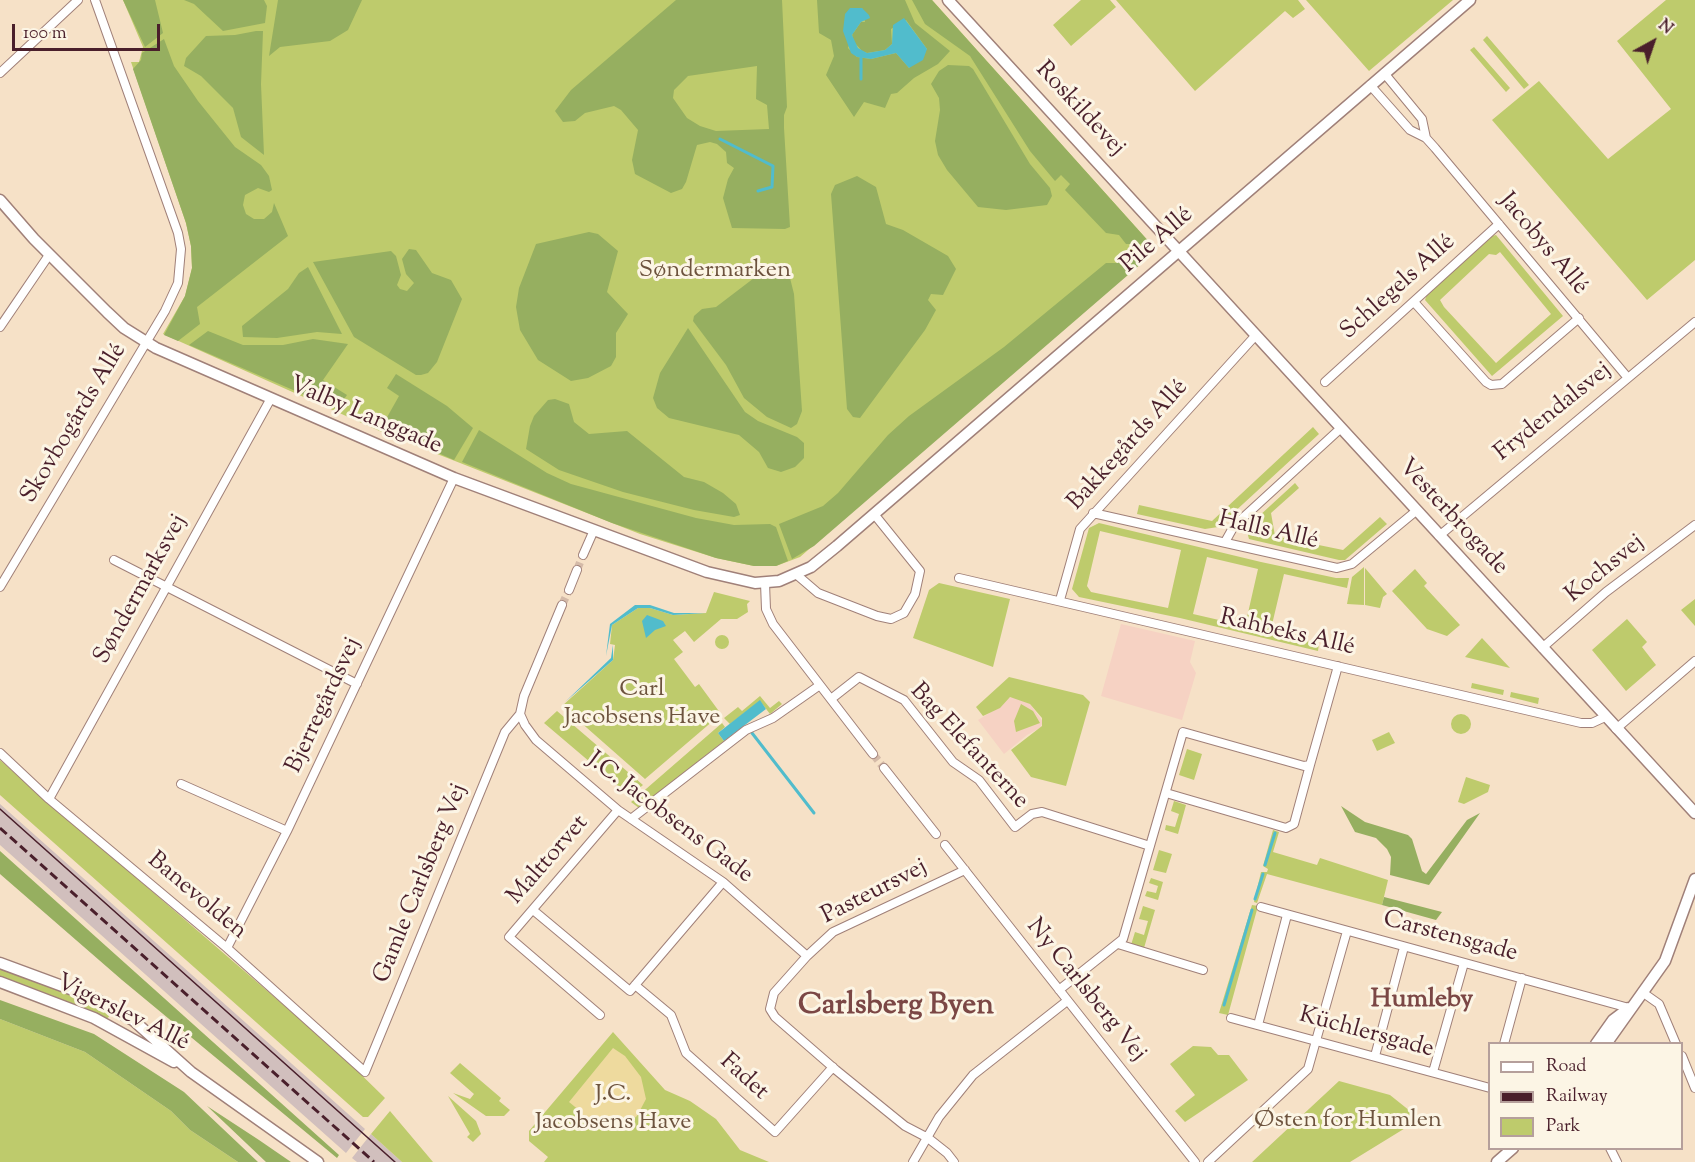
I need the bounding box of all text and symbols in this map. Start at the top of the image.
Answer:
scale bar [15,12,164,50]
north arrow [1623,12,1683,72]
text: N [1653,15,1677,41]
text: 100 m [23,21,67,47]
street label: Roskildevej [1028,57,1130,163]
street label: Jacobys Allé [1491,188,1593,302]
street label: Pile Allé [1116,202,1200,280]
street label: Schlegels Allé [1336,229,1462,347]
park label: Søndermarken [639,258,791,286]
street label: Skovbogårds Allé [16,339,134,509]
street label: Frydendalsvej [1490,357,1618,469]
street label: Valby Langgade [284,372,446,462]
street label: Bakkegårds Allé [1063,375,1195,517]
street label: Vesterbrogade [1391,454,1513,582]
street label: Halls Allé [1215,507,1321,557]
street label: Søndermarksvej [89,510,195,670]
street label: Kochsvej [1561,529,1651,611]
street label: Rahbeks Allé [1217,604,1357,664]
street label: Bjerregårdsvej [281,634,369,778]
park label: Carl Jacobsens Have [564,677,720,733]
street label: Bag Elefanterne [902,678,1034,816]
street label: J.C. Jacobsens Gade [580,747,758,891]
street label: Gamle Carlsberg Vej [369,780,475,988]
street label: Malttorvet [502,810,596,912]
street label: Banevolden [140,847,252,947]
street label: Pasteursvej [817,854,933,932]
street label: Carstensgade [1380,906,1520,970]
street label: Ny Carlsberg Vej [1019,914,1151,1068]
street label: Vigerslev Allé [51,969,193,1059]
district label: Humleby [1371,986,1473,1018]
district label: Carlsberg Byen [798,990,994,1026]
street label: Küchlersgade [1296,1002,1436,1066]
legend [1488,1042,1683,1150]
street label: Fadet [712,1048,774,1108]
text: Road [1546,1054,1586,1080]
park label: J.C. Jacobsens Have [535,1082,691,1138]
text: Railway [1546,1084,1608,1110]
park label: Østen for Humlen [1254,1108,1442,1136]
text: Park [1546,1114,1580,1140]

